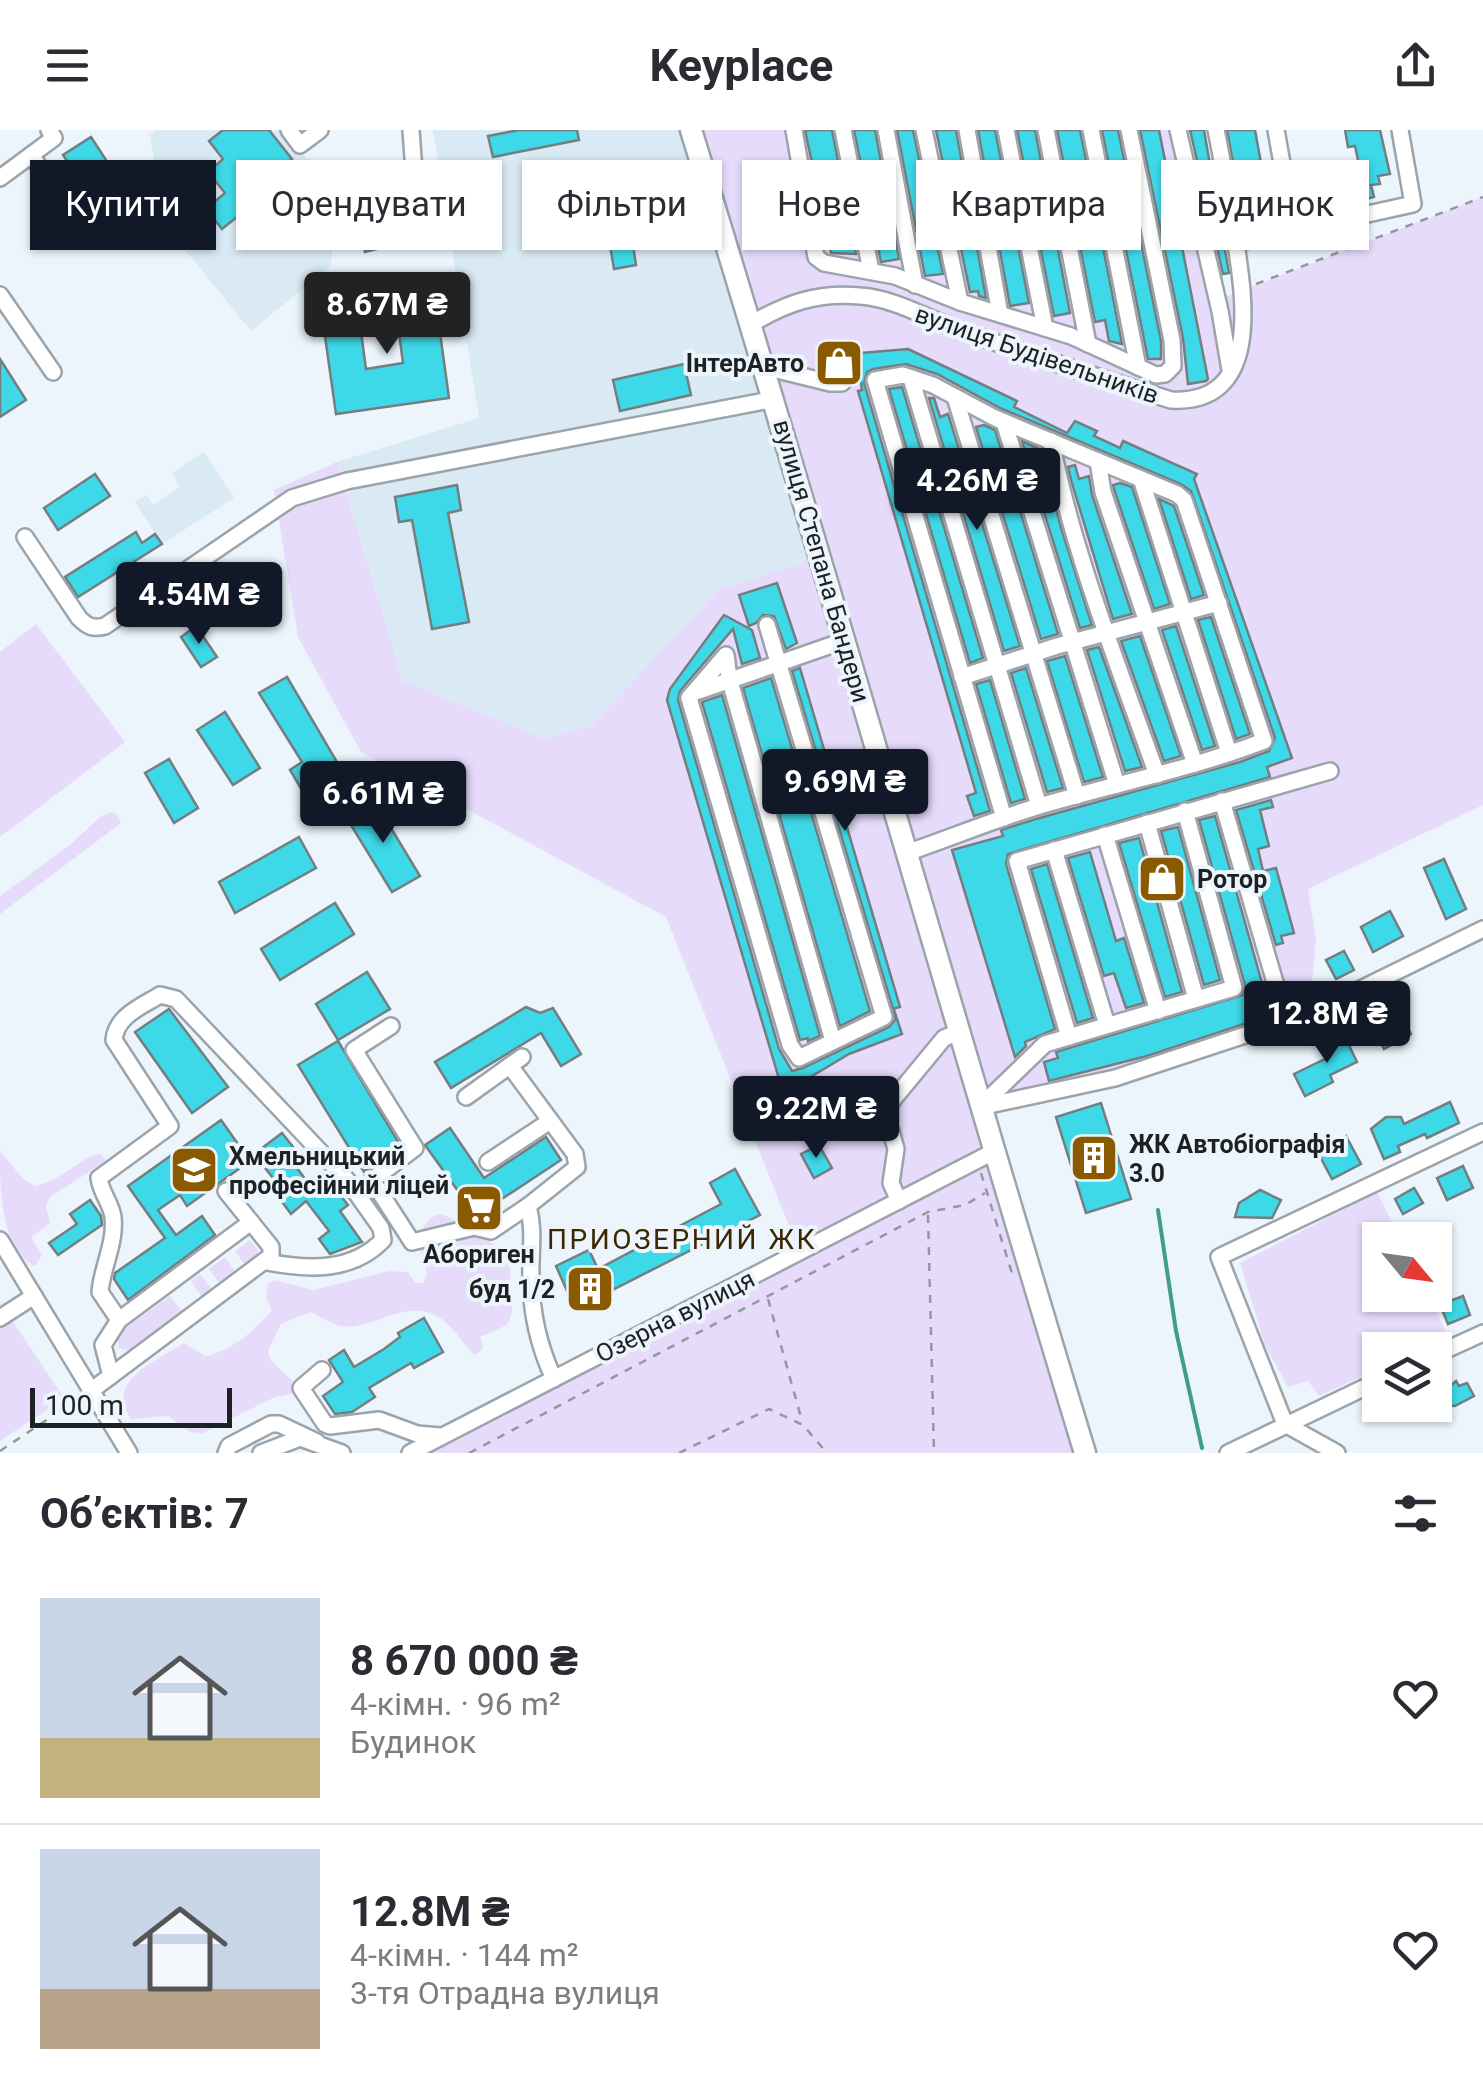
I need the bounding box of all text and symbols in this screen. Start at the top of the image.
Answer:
icon: menu [40,38,95,93]
icon: share [1388,38,1443,93]
text: Keyplace [650,39,833,92]
chip: Купити [30,160,216,250]
chip: Орендувати [236,160,502,250]
chip: Фільтри [522,160,722,250]
chip: Нове [742,160,896,250]
chip: Квартира [916,160,1141,250]
chip: Будинок [1161,160,1369,250]
pin: 8.67M ₴ [295,272,479,357]
text: 8.67M ₴ [326,285,448,323]
street label: вулиця Будівельників [911,299,1162,410]
shop icon: ІнтерАвто [813,337,865,389]
place label: ІнтерАвто [686,349,804,378]
street label: вулиця Степана Бандери [767,416,876,706]
pin: 4.26M ₴ [885,448,1069,533]
text: 4.26M ₴ [916,461,1038,499]
pin: 4.54M ₴ [107,562,291,647]
text: 4.54M ₴ [138,575,260,613]
pin: 9.69M ₴ [753,749,937,834]
pin: 6.61M ₴ [291,761,475,846]
text: 9.69M ₴ [784,762,906,800]
text: 6.61M ₴ [322,774,444,812]
shop icon: Ротор [1136,853,1188,905]
place label: Ротор [1197,865,1267,894]
pin: 12.8M ₴ [1235,981,1419,1066]
text: 12.8M ₴ [1266,994,1388,1032]
pin: 9.22M ₴ [724,1076,908,1161]
text: 9.22M ₴ [755,1089,877,1127]
place label: ЖК Автобіографія 3.0 [1129,1130,1345,1188]
building icon: ЖК Автобіографія 3.0 [1068,1132,1120,1184]
place label: Хмельницький професійний ліцей [229,1142,449,1200]
school or university icon: Хмельницький професійний ліцей [168,1144,220,1196]
supermarket icon: Абориген [453,1182,505,1234]
north arrow [1362,1222,1452,1312]
map controls [1362,1222,1452,1422]
district label: ПРИОЗЕРНИЙ ЖК [547,1223,817,1256]
place label: Абориген [423,1240,535,1269]
building icon: буд 1/2 [564,1263,616,1315]
street label: Озерна вулиця [591,1264,760,1369]
place label: буд 1/2 [469,1275,555,1304]
button: layers [1362,1332,1452,1422]
scale bar [30,1383,232,1428]
text: 100 m [45,1389,124,1422]
icon: filters [1388,1486,1443,1541]
text: Об’єктів: 7 [40,1489,249,1538]
text: 8 670 000 ₴ [350,1636,578,1685]
icon: home [120,1638,240,1758]
icon: heart [1388,1671,1443,1726]
text: 4-кімн. · 96 m² [350,1685,560,1723]
text: Будинок [350,1723,476,1761]
text: 12.8M ₴ [350,1887,510,1936]
icon: home [120,1889,240,2009]
icon: heart [1388,1922,1443,1977]
text: 4-кімн. · 144 m² [350,1936,578,1974]
text: 3-тя Отрадна вулиця [350,1974,660,2012]

